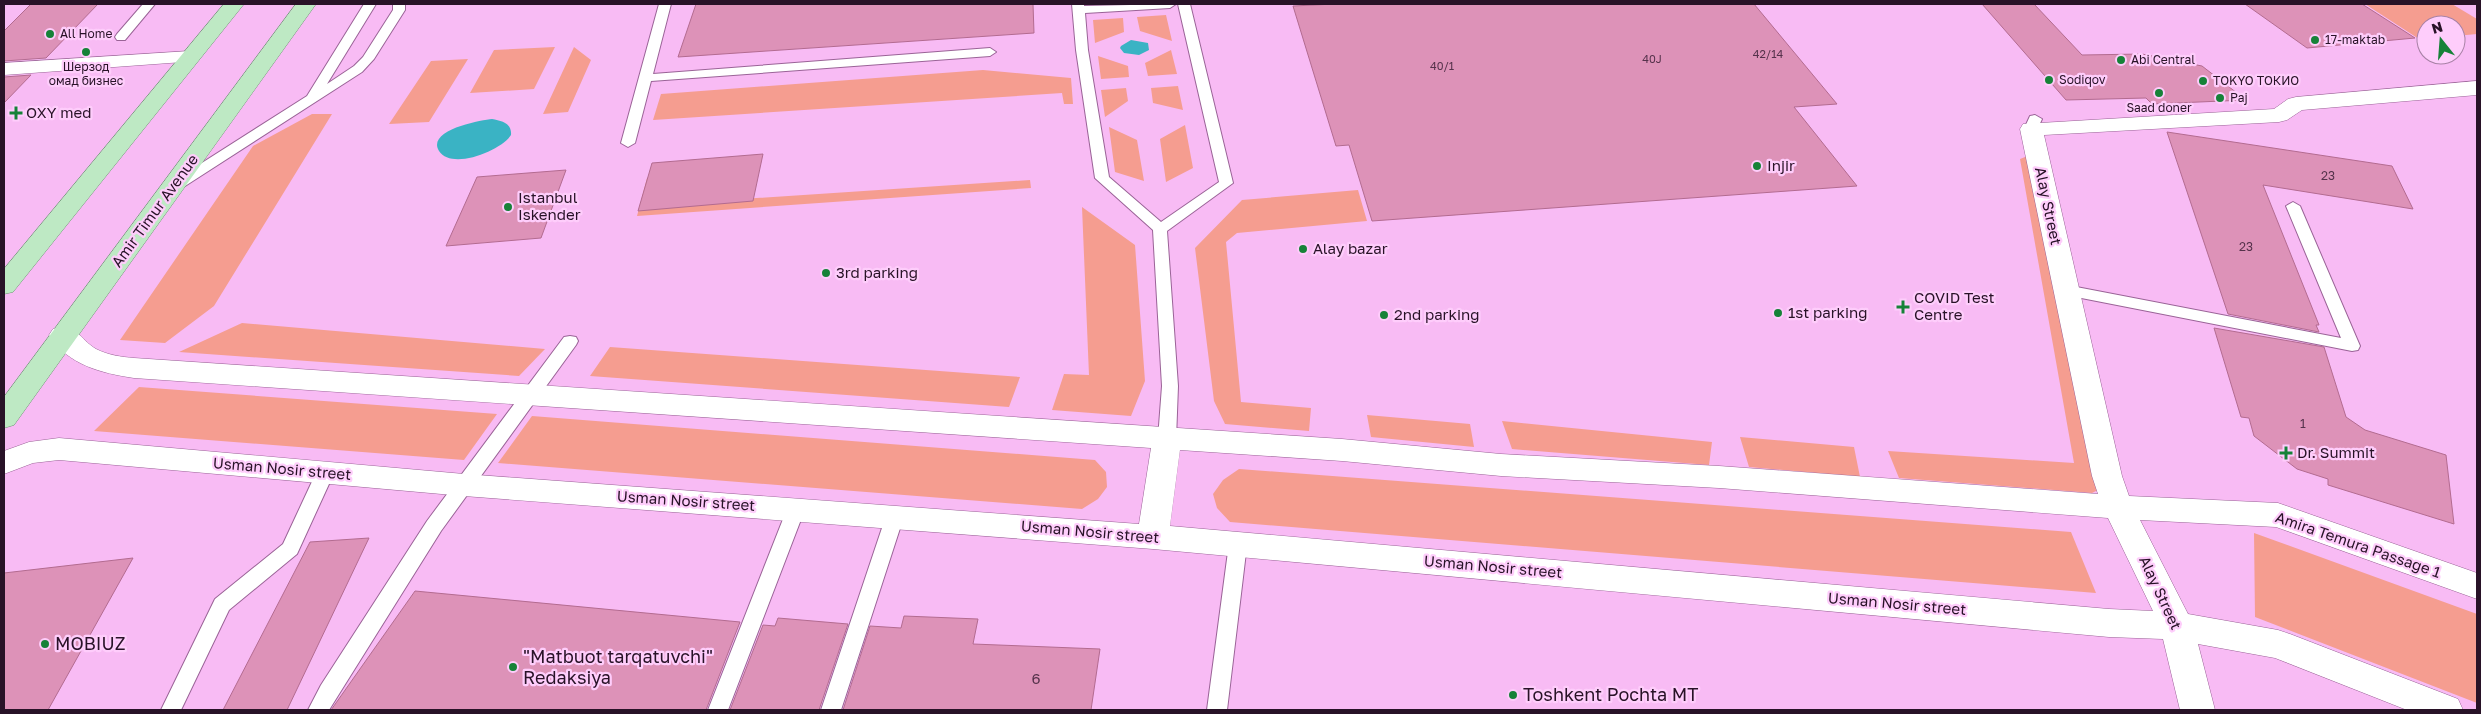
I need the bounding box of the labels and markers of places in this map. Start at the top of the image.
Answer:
place label: All Home [60,26,112,41]
marker: All Home [44,28,56,40]
place label: 17-maktab [2325,32,2385,47]
marker: 17-maktab [2309,34,2321,46]
marker: Шерзод омад бизнес [80,46,92,58]
place label: Abi Central [2131,52,2195,67]
marker: Abi Central [2115,54,2127,66]
place label: Шерзод омад бизнес [49,59,124,88]
place label: Sodiqov [2059,72,2106,87]
place label: TOKYO ТОКИО [2213,73,2299,88]
marker: Sodiqov [2043,74,2055,86]
marker: TOKYO ТОКИО [2197,75,2209,87]
marker: Saad doner [2153,87,2165,99]
place label: Paj [2230,90,2248,105]
marker: Paj [2214,92,2226,104]
place label: Saad doner [2126,100,2192,115]
place label: OXY med [26,103,91,121]
marker: OXY med [10,107,22,119]
place label: Injir [1767,156,1795,174]
marker: Injir [1751,160,1763,172]
place label: Istanbul Iskender [518,188,581,223]
marker: Istanbul Iskender [502,201,514,213]
place label: Alay bazar [1313,239,1388,257]
marker: Alay bazar [1297,243,1309,255]
place label: 3rd parking [836,263,918,281]
marker: 3rd parking [820,267,832,279]
place label: COVID Test Centre [1914,288,1995,323]
marker: COVID Test Centre [1896,300,1910,314]
place label: 1st parking [1788,303,1867,321]
place label: 2nd parking [1394,305,1479,323]
marker: 1st parking [1772,307,1784,319]
marker: 2nd parking [1378,309,1390,321]
place label: Dr. Summit [2297,443,2375,461]
marker: Dr. Summit [2279,446,2293,460]
place label: MOBIUZ [55,632,125,654]
marker: MOBIUZ [39,638,51,650]
place label: "Matbuot tarqatuvchi" Redaksiya [523,645,713,688]
marker: "Matbuot tarqatuvchi" Redaksiya [507,661,519,673]
place label: Toshkent Pochta MT [1523,683,1698,705]
marker: Toshkent Pochta MT [1507,689,1519,701]

